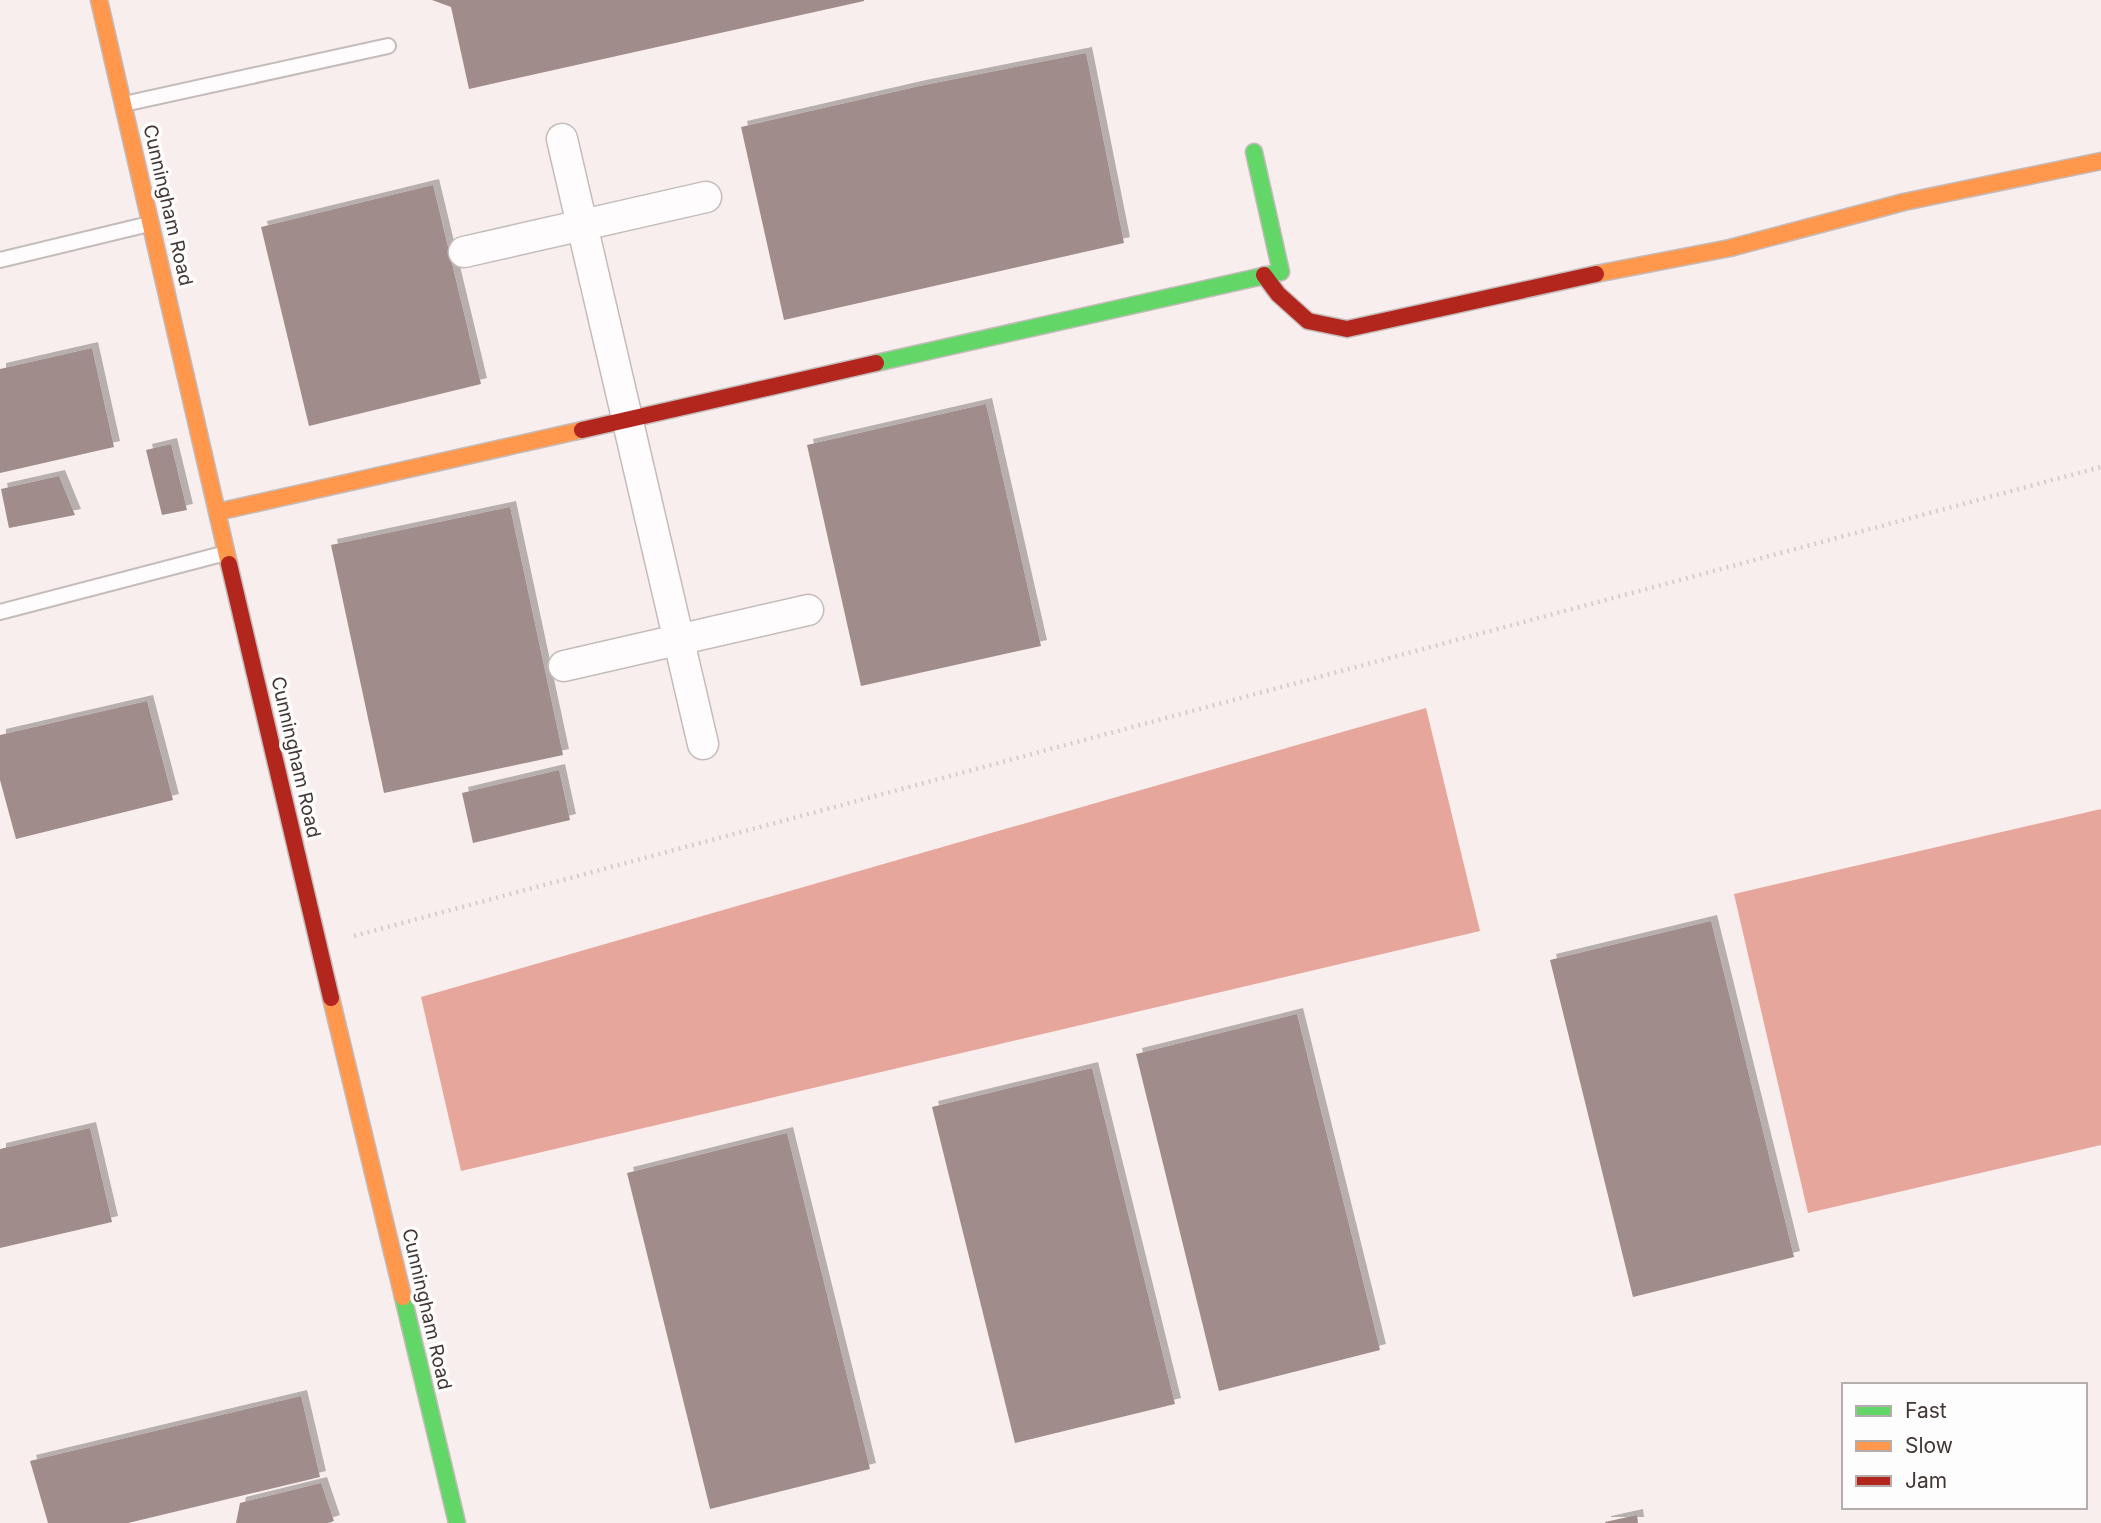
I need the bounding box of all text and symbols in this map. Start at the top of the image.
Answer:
street label: Cunningham Road [138,122,198,288]
street label: Cunningham Road [266,674,326,840]
street label: Cunningham Road [397,1226,457,1392]
legend [1842,1383,2087,1509]
text: Fast [1905,1398,1947,1423]
text: Slow [1905,1433,1953,1458]
text: Jam [1905,1468,1947,1493]

